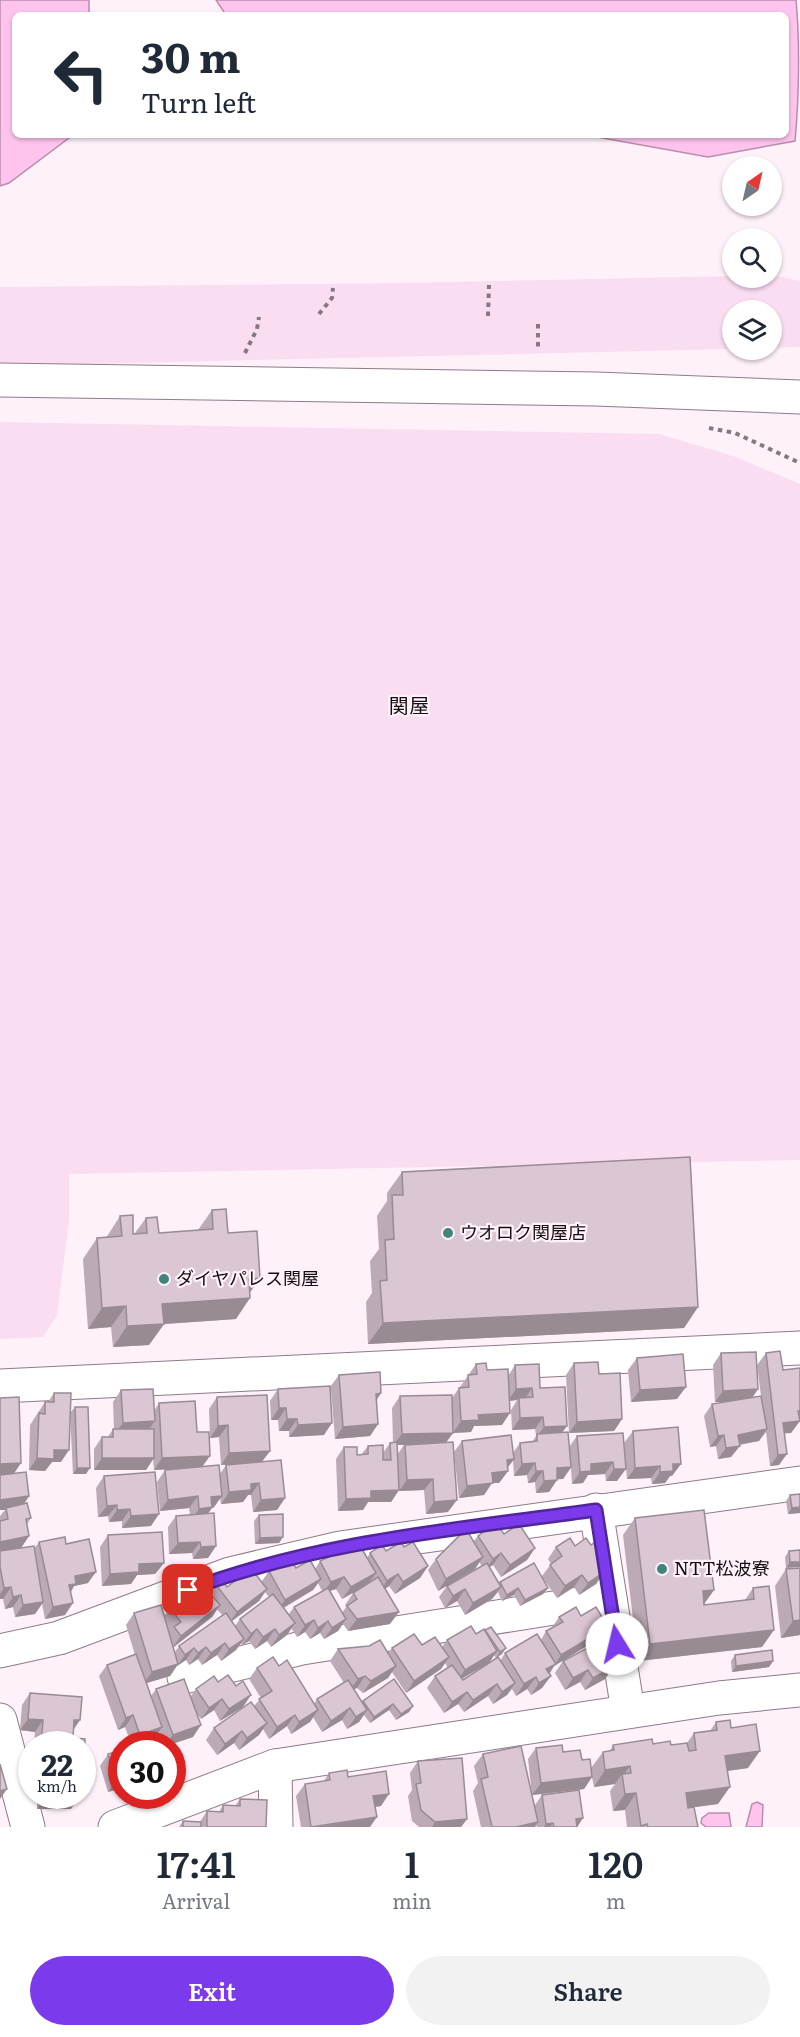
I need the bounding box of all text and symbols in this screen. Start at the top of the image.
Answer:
text: 30 m [141,24,241,86]
icon: left [42,36,120,114]
text: Turn left [141,81,256,121]
north arrow [722,156,782,216]
map controls [722,156,782,360]
button: search [722,228,782,288]
button: layers [722,300,782,360]
district label: 関屋 [389,689,429,719]
place label: ウオロク関屋店 [460,1218,586,1245]
marker: ウオロク関屋店 [441,1226,455,1240]
place label: ダイヤパレス関屋 [176,1264,319,1291]
marker: ダイヤパレス関屋 [157,1272,171,1286]
place label: NTT松波寮 [674,1554,770,1581]
marker: NTT松波寮 [655,1562,669,1576]
pin [162,1564,213,1615]
icon: arrive [171,1573,204,1606]
position arrow [585,1612,649,1676]
speed limit sign: 30 [108,1731,186,1809]
text: 22 [41,1741,73,1785]
text: km/h [37,1774,77,1797]
text: 17:41 [157,1836,236,1889]
text: 1 [405,1836,419,1889]
text: 120 [588,1836,643,1889]
text: Arrival [162,1885,230,1915]
text: min [392,1885,432,1915]
text: m [606,1885,625,1915]
button: Exit [30,1956,394,2025]
button: Share [406,1956,770,2025]

